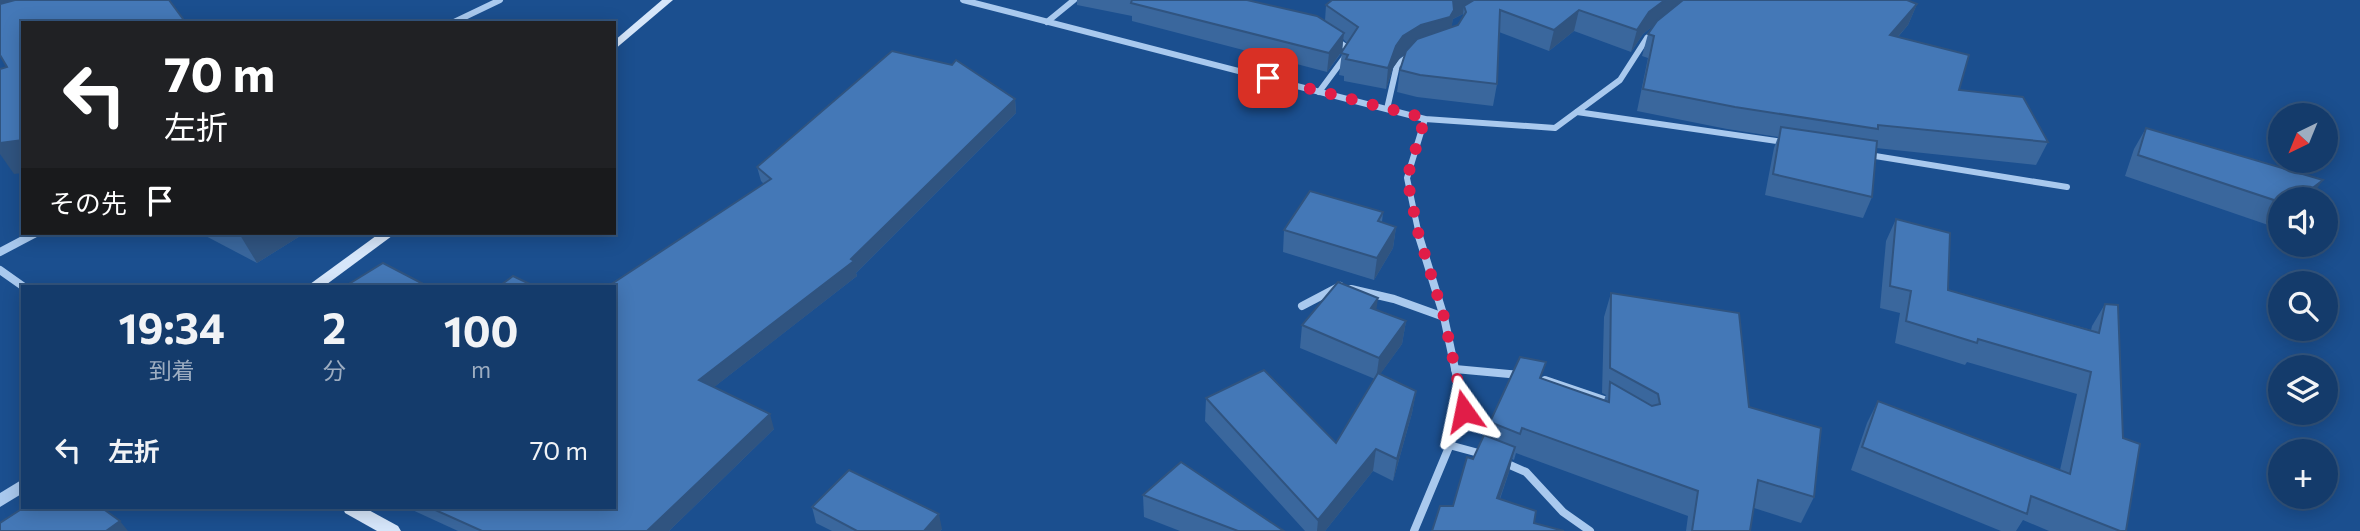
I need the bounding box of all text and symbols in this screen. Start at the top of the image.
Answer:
text: 70 m [164,42,275,102]
pin [1238,48,1298,108]
icon: left [49,49,140,140]
icon: arrive [1249,59,1287,97]
north arrow [2268,103,2338,173]
map controls [2268,103,2338,509]
text: 左折 [164,106,228,146]
icon: arrive [141,182,179,220]
text: その先 [49,187,127,218]
button: sound [2268,187,2338,257]
button: search [2268,271,2338,341]
text: 19:34 [119,301,225,353]
text: 2 [322,301,346,353]
text: 100 [444,304,519,356]
text: m [471,355,491,383]
button: layers [2268,355,2338,425]
text: 到着 [149,356,195,384]
text: 分 [323,356,346,384]
position arrow [1427,374,1501,448]
icon: left [49,431,87,469]
text: 70 m [530,434,588,465]
text: 左折 [108,435,160,466]
button: + [2268,439,2338,509]

